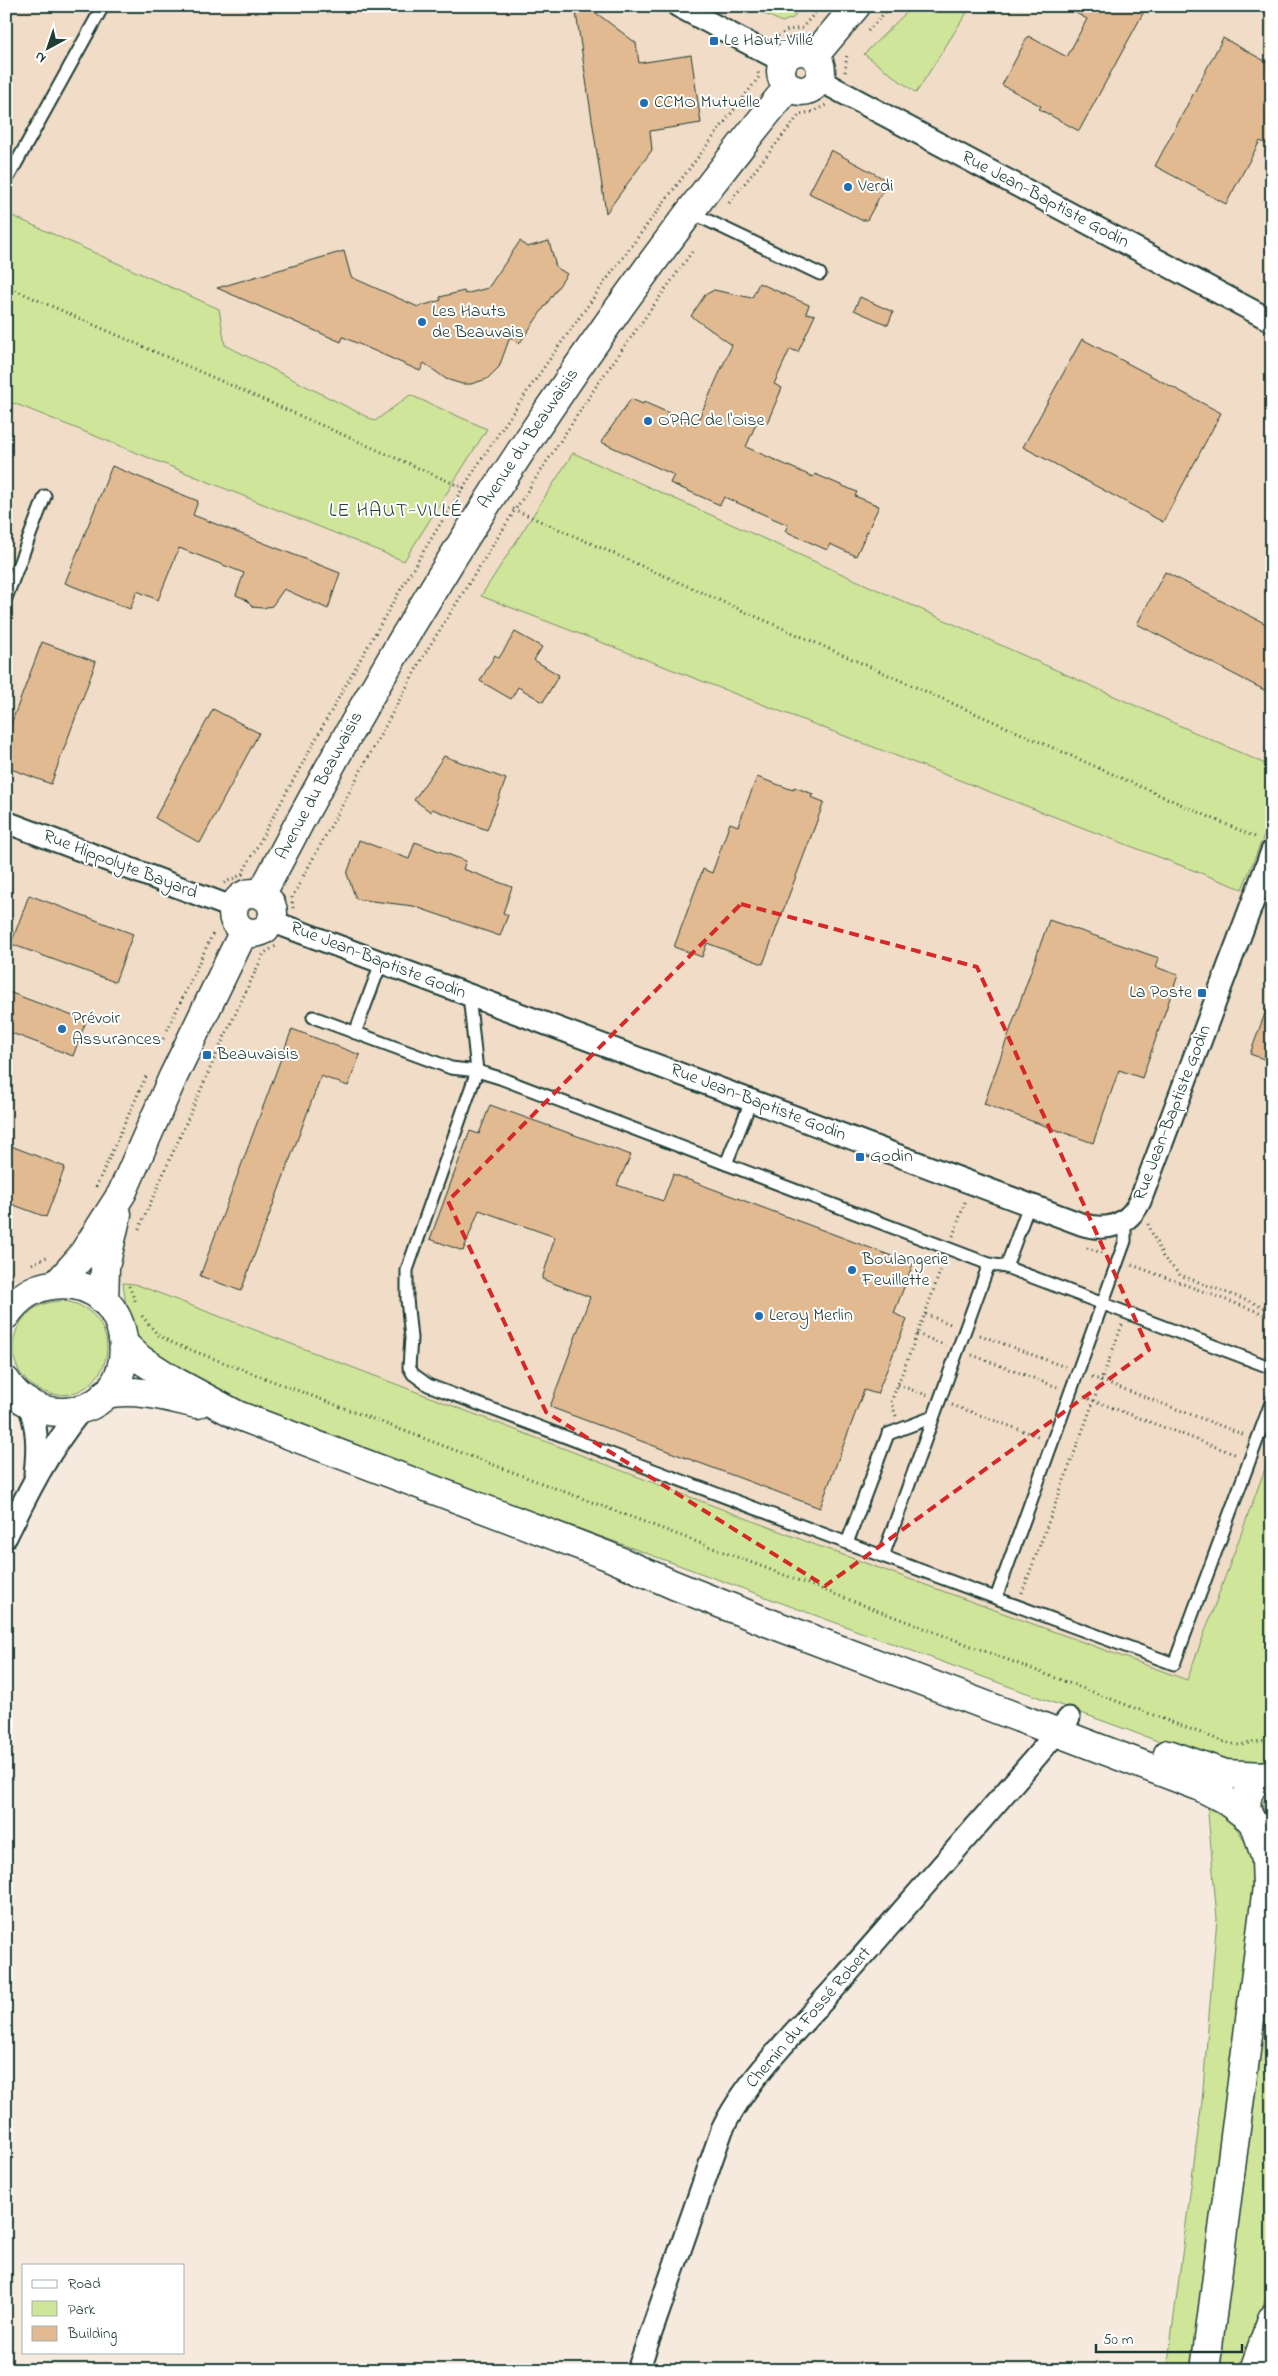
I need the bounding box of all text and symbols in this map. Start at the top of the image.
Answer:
north arrow [22,22,72,72]
place label: Le Haut-Villé [724,28,814,54]
marker: Le Haut-Villé [708,35,720,47]
text: N [30,46,51,68]
place label: CCMO Mutuelle [654,90,761,116]
marker: CCMO Mutuelle [638,97,650,109]
street label: Rue Jean-Baptiste Godin [957,145,1134,255]
place label: Verdi [857,174,893,200]
marker: Verdi [842,181,854,193]
place label: Les Hauts de Beauvais [432,299,524,346]
marker: Les Hauts de Beauvais [416,316,428,328]
street label: Avenue du Beauvaisis [472,363,586,515]
place label: OPAC de l'Oise [658,408,765,434]
marker: OPAC de l'Oise [642,415,654,427]
district label: LE HAUT-VILLÉ [329,497,463,526]
street label: Avenue du Beauvaisis [270,707,370,865]
street label: Rue Hippolyte Bayard [39,824,201,906]
street label: Rue Jean-Baptiste Godin [286,915,470,1007]
place label: La Poste [1129,980,1193,1006]
marker: La Poste [1196,987,1208,999]
place label: Prévoir Assurances [72,1006,161,1053]
street label: Rue Jean-Baptiste Godin [1127,1021,1219,1205]
marker: Prévoir Assurances [56,1023,68,1035]
place label: Beauvaisis [216,1042,299,1068]
marker: Beauvaisis [201,1049,213,1061]
street label: Rue Jean-Baptiste Godin [666,1057,850,1149]
place label: Godin [870,1144,913,1170]
marker: Godin [854,1151,866,1163]
place label: Boulangerie Feuillette [861,1247,949,1294]
marker: Boulangerie Feuillette [846,1264,858,1276]
place label: Leroy Merlin [769,1303,853,1329]
marker: Leroy Merlin [753,1310,765,1322]
street label: Chemin du Fossé Robert [740,1941,878,2095]
legend [22,2264,185,2354]
text: Road [68,2273,101,2295]
text: Park [68,2299,96,2321]
scale bar [1096,2321,1242,2353]
text: Building [67,2323,117,2346]
text: 50 m [1103,2329,1134,2351]

